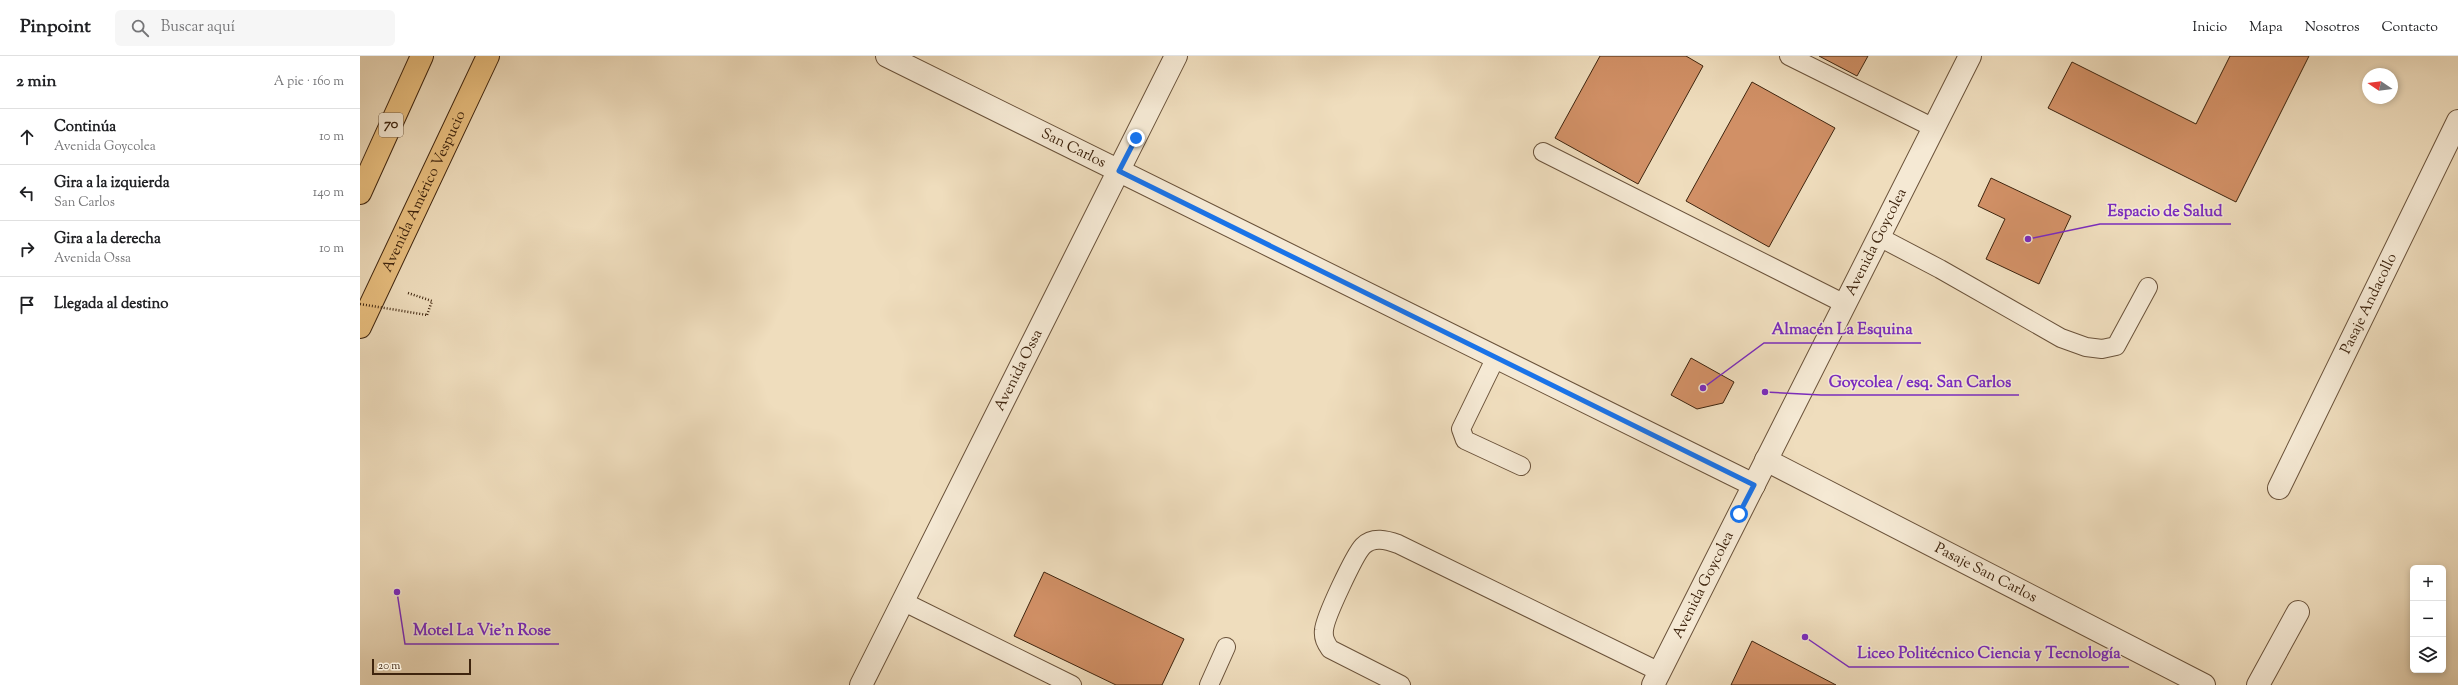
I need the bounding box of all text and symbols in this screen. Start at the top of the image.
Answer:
search box [115,10,395,46]
text: Pinpoint [20,14,91,41]
icon: search [129,17,151,39]
text: Buscar aquí [161,17,235,38]
text: Inicio [2193,18,2227,38]
text: Mapa [2249,18,2283,38]
text: Nosotros [2305,18,2360,38]
text: Contacto [2382,18,2438,38]
north arrow [2362,68,2398,104]
text: 2 min [16,70,57,94]
text: A pie · 160 m [274,73,344,91]
street label: Avenida Américo Vespucio [377,107,471,276]
road number: 70 [379,113,403,137]
text: Continúa [54,117,116,138]
street label: San Carlos [1037,123,1110,173]
icon: ahead [16,126,38,148]
text: 10 m [319,128,344,146]
route end [1127,129,1145,147]
text: Avenida Goycolea [54,138,156,156]
text: Gira a la izquierda [54,173,170,194]
icon: left [16,182,38,204]
text: 140 m [313,184,344,202]
street label: Avenida Goycolea [1840,185,1912,299]
text: San Carlos [54,194,115,212]
callout: Espacio de Salud [2100,196,2231,224]
text: Espacio de Salud [2107,201,2223,224]
text: Gira a la derecha [54,229,161,250]
icon: right [16,238,38,260]
text: 10 m [319,240,344,258]
text: Avenida Ossa [54,250,131,268]
street label: Pasaje Andacollo [2335,250,2402,358]
icon: arrive [16,294,38,316]
text: Llegada al destino [54,294,169,315]
callout: Almacén La Esquina [1764,315,1921,343]
text: Almacén La Esquina [1771,319,1913,342]
street label: Avenida Ossa [989,326,1048,415]
callout: Goycolea / esq. San Carlos [1821,367,2019,395]
text: Goycolea / esq. San Carlos [1829,372,2011,395]
route start [1730,505,1748,523]
street label: Avenida Goycolea [1668,528,1739,642]
street label: Pasaje San Carlos [1931,538,2041,608]
map controls [2410,565,2446,673]
button: + [2410,565,2446,601]
button: − [2410,601,2446,637]
callout: Motel La Vie’n Rose [405,616,559,644]
text: Motel La Vie’n Rose [413,620,552,643]
button: layers [2410,637,2446,673]
callout: Liceo Politécnico Ciencia y Tecnología [1849,639,2129,667]
text: Liceo Politécnico Ciencia y Tecnología [1857,643,2121,666]
scale bar [372,657,471,676]
text: 20 m [378,658,400,674]

